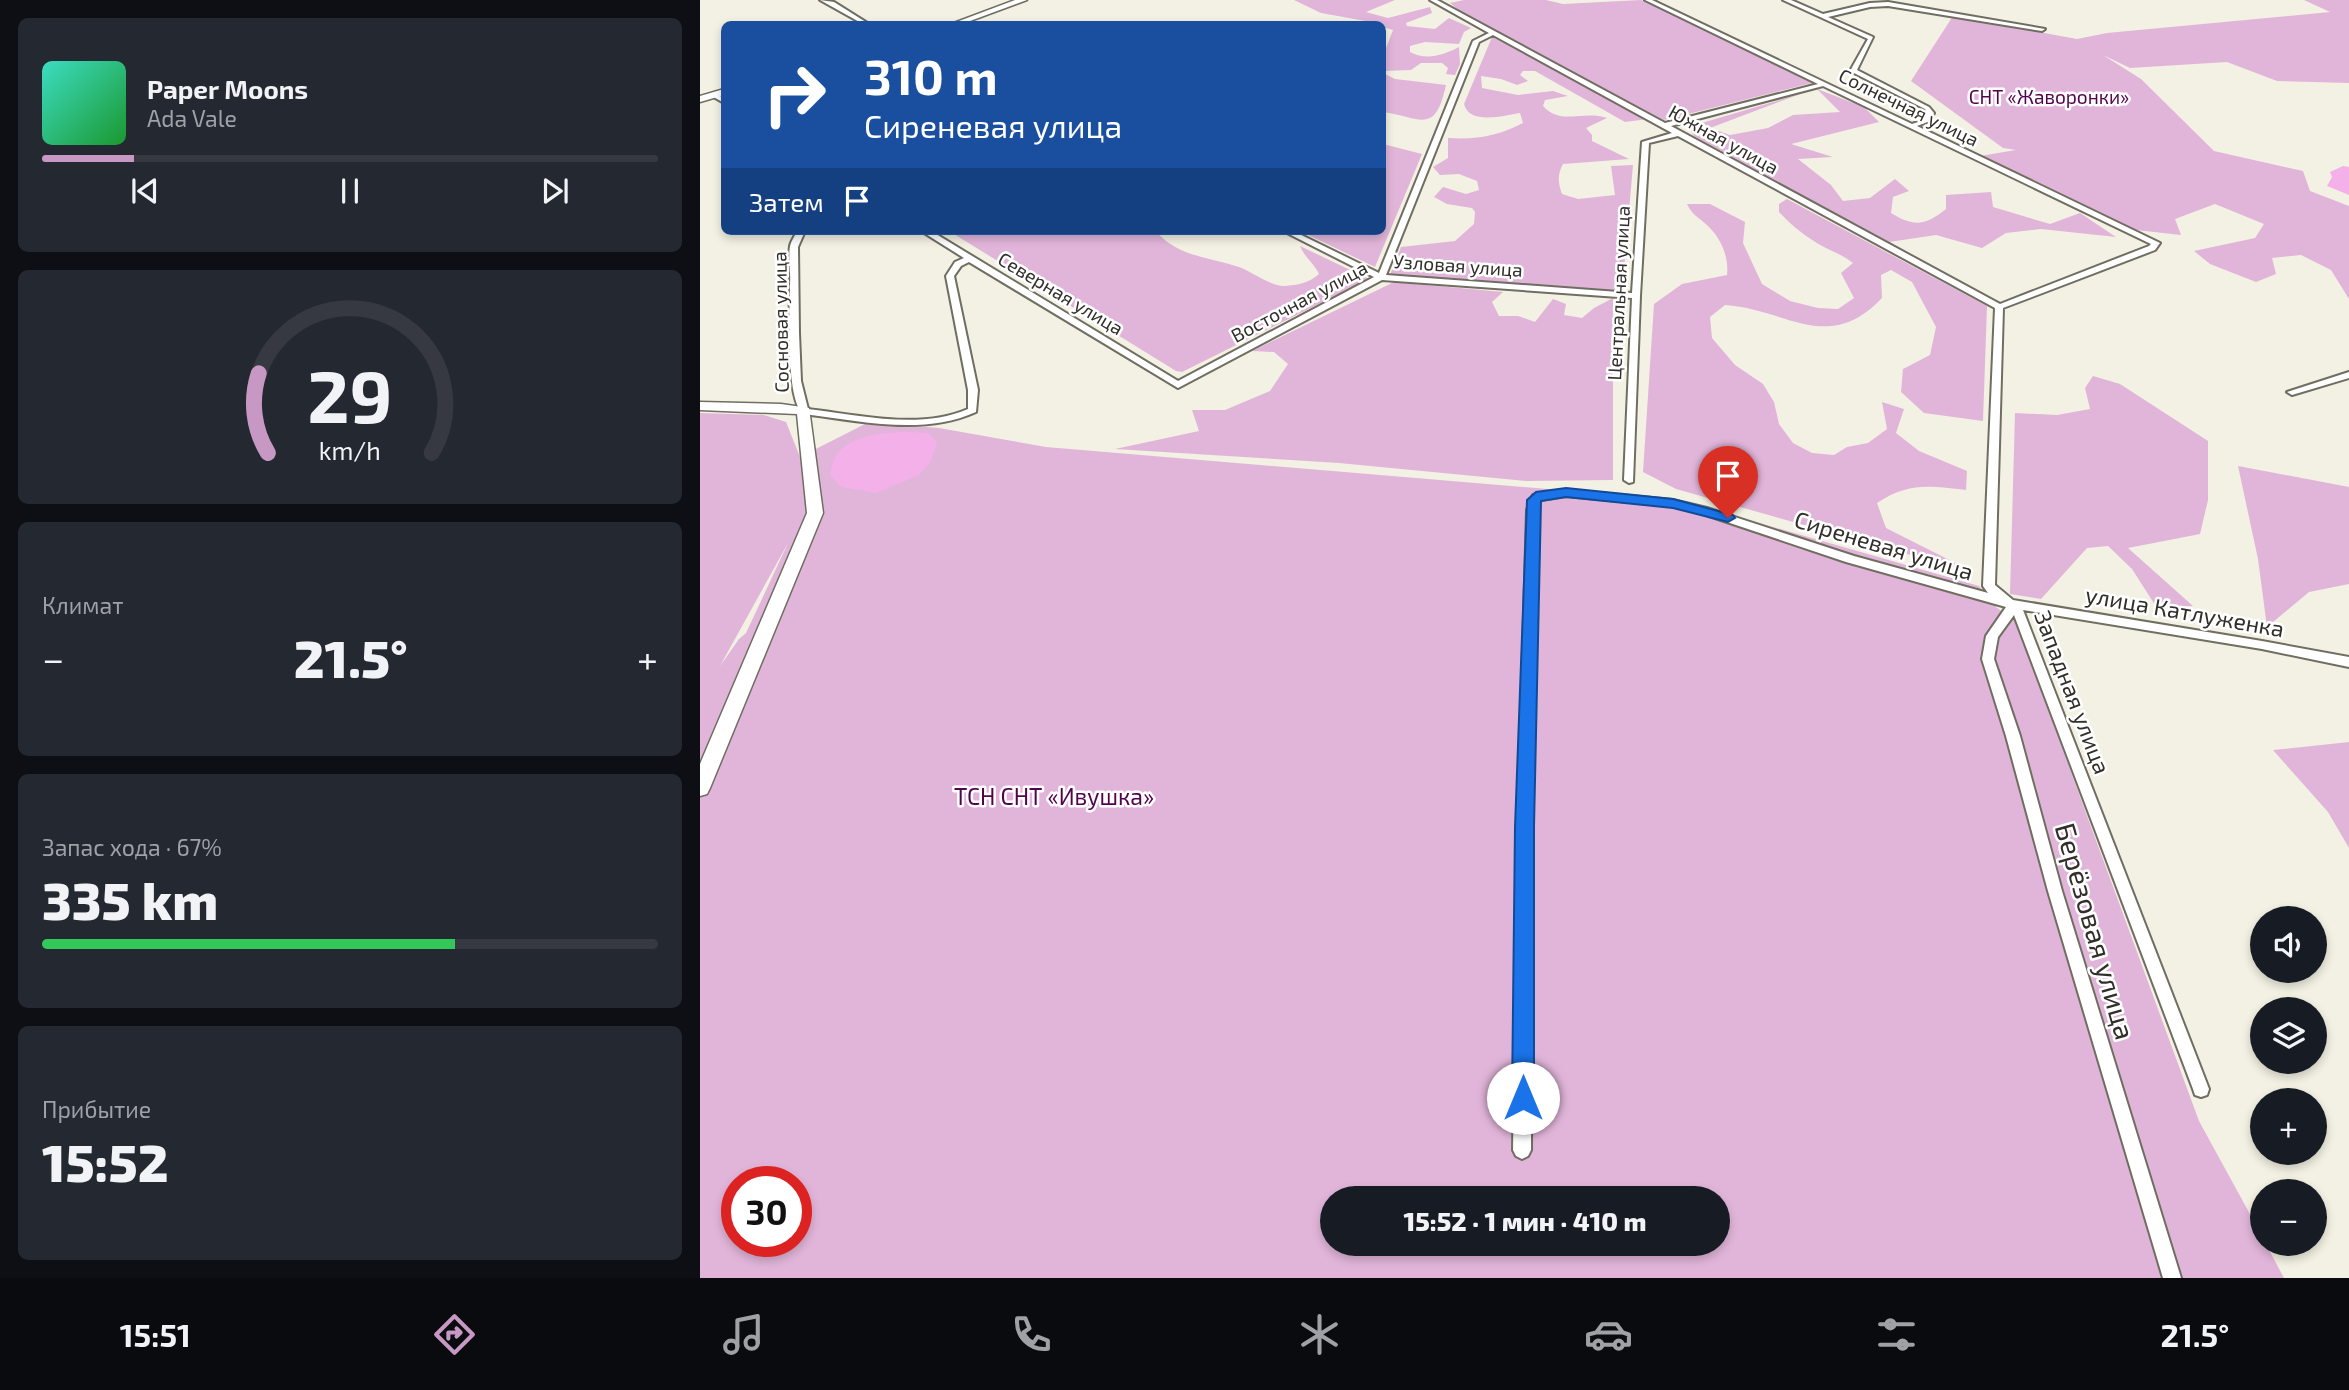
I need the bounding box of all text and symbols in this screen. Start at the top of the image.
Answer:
text: 310 m [864,46,998,105]
icon: right [749,49,840,140]
street label: Солнечная улица [1835,63,1983,152]
text: Paper Moons [147,73,308,104]
park label: СНТ «Жаворонки» [1969,85,2129,108]
street label: Южная улица [1665,99,1783,179]
text: Ada Vale [147,104,237,132]
text: Сиреневая улица [864,106,1122,144]
icon: previous [126,172,164,210]
icon: pause [331,172,369,210]
icon: next [536,172,574,210]
icon: arrive [838,182,876,220]
text: Затем [749,186,824,217]
street label: Центральная улица [1602,205,1635,381]
street label: Северная улица [994,247,1128,340]
street label: Узловая улица [1392,249,1524,282]
street label: Сосновая улица [767,251,794,393]
street label: Восточная улица [1227,255,1372,348]
text: 29 [307,350,393,438]
text: km/h [319,435,381,465]
pin [1698,446,1758,518]
icon: arrive [1709,457,1747,495]
street label: Сиреневая улица [1791,504,1977,586]
street label: улица Катлуженка [2083,580,2286,643]
text: Климат [42,591,123,619]
street label: Западная улица [2028,606,2117,778]
text: 21.5° [294,626,408,688]
text: − [42,635,64,681]
text: + [637,635,658,681]
park label: ТСН СНТ «Ивушка» [954,782,1154,811]
street label: Берёзовая улица [2049,819,2143,1043]
text: Запас хода · 67% [42,833,222,861]
text: 335 km [42,868,218,930]
map controls [2250,906,2327,1256]
button: sound [2250,906,2327,983]
button: layers [2250,997,2327,1074]
position arrow [1486,1061,1560,1135]
button: + [2250,1088,2327,1165]
text: Прибытие [42,1095,151,1123]
text: 15:52 [42,1130,168,1192]
speed limit sign: 30 [721,1166,812,1257]
button: − [2250,1179,2327,1256]
text: 15:52 · 1 мин · 410 m [1403,1205,1647,1236]
icon: directions [430,1310,479,1359]
icon: music [719,1310,768,1359]
icon: phone [1007,1310,1056,1359]
icon: climate [1295,1310,1344,1359]
icon: car [1584,1310,1633,1359]
icon: filters [1872,1310,1921,1359]
text: 15:51 [120,1315,191,1353]
text: 21.5° [2160,1315,2229,1353]

